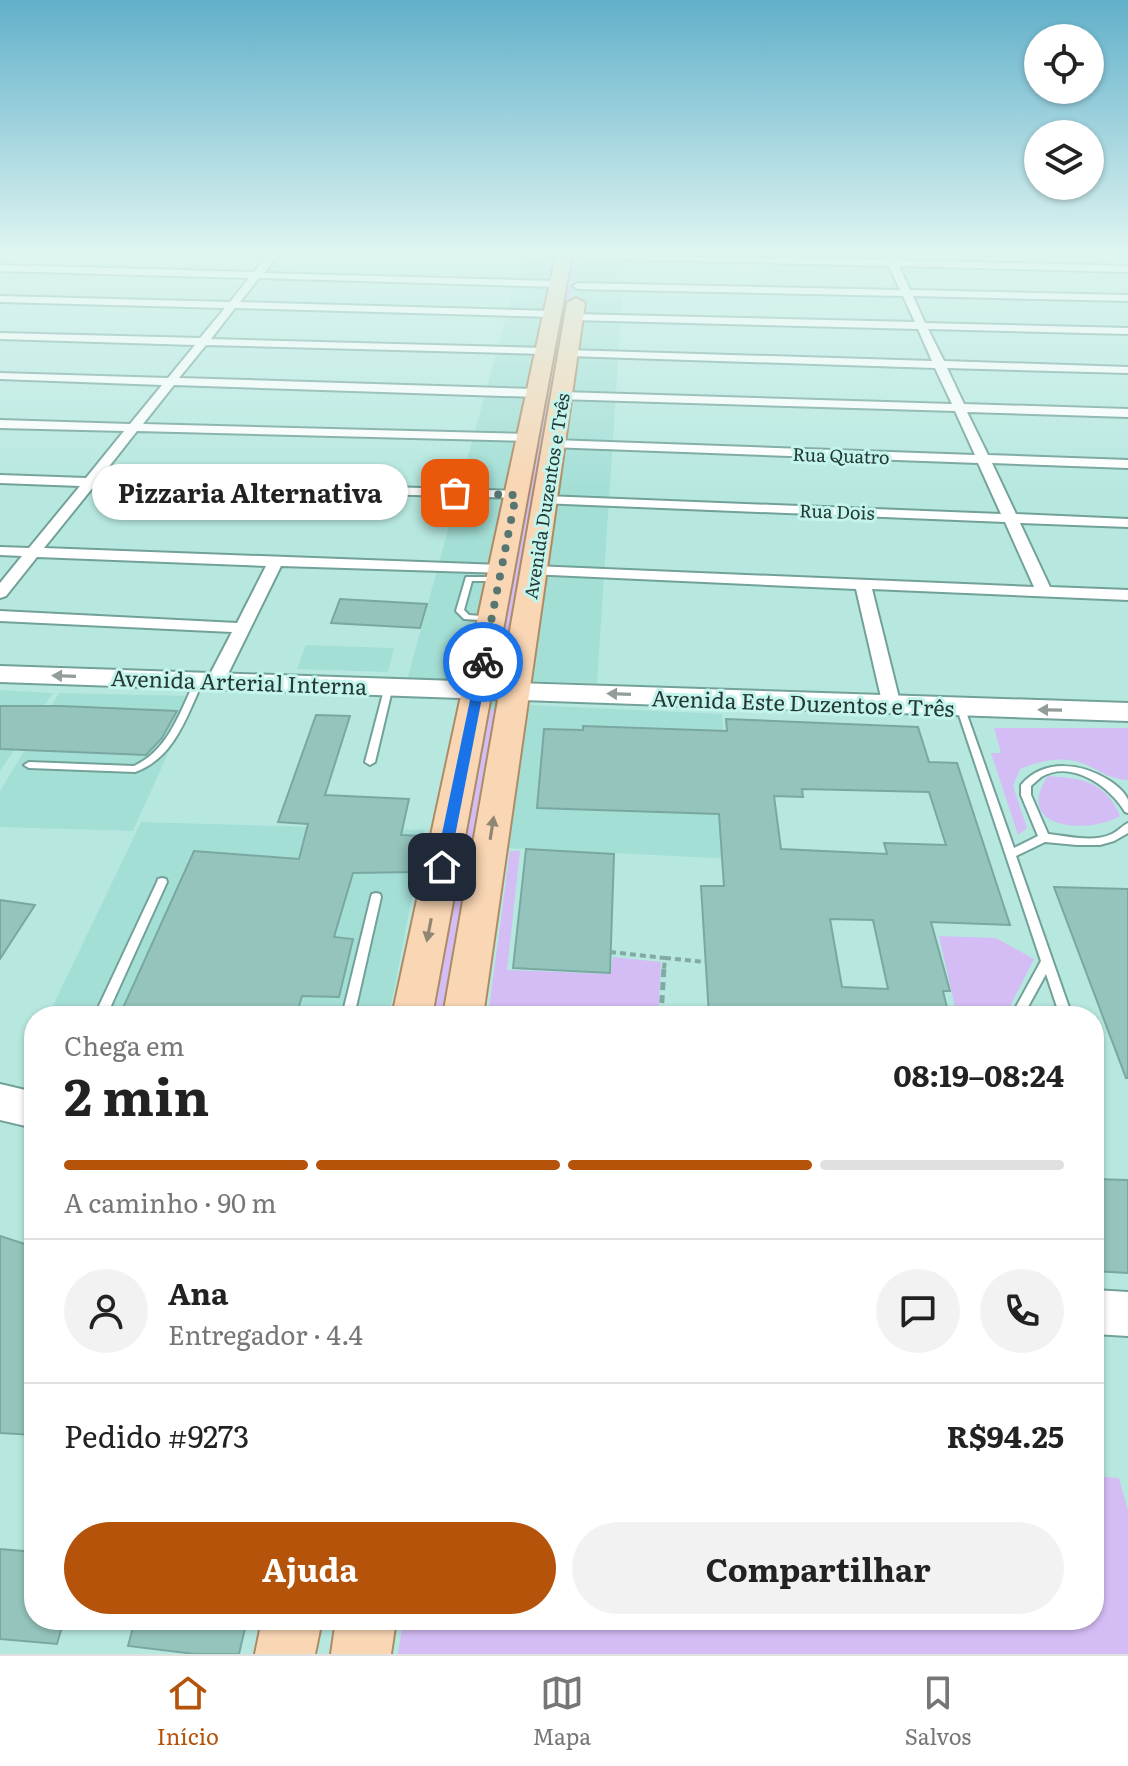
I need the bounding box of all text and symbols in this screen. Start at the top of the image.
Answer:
map controls [1024,24,1104,200]
button: locate [1024,24,1104,104]
button: layers [1024,120,1104,200]
street label: Avenida Duzentos e Três [516,391,576,601]
street label: Rua Quatro [792,440,890,470]
pin [421,459,489,527]
callout: Pizzaria Alternativa [91,465,407,521]
icon: bag [433,471,477,515]
text: Pizzaria Alternativa [118,472,382,511]
street label: Rua Dois [799,496,875,526]
courier [443,622,523,702]
icon: bike [461,640,505,684]
street label: Avenida Arterial Interna [110,660,368,702]
one-way arrow [51,669,76,682]
street label: Avenida Este Duzentos e Três [651,680,955,724]
one-way arrow [606,688,631,701]
one-way arrow [1037,704,1062,717]
one-way arrow [487,815,499,840]
pin [408,833,476,901]
icon: home [420,845,464,889]
one-way arrow [423,917,435,942]
text: Chega em [64,1025,184,1064]
text: 08:19–08:24 [893,1052,1064,1096]
text: 2 min [64,1055,209,1132]
text: A caminho · 90 m [64,1182,277,1221]
button: person [64,1269,148,1353]
button: chat [876,1269,960,1353]
button: phone [980,1269,1064,1353]
text: Ana [168,1270,228,1314]
text: Entregador · 4.4 [168,1314,363,1353]
text: Pedido #9273 [64,1413,249,1457]
text: R$94.25 [946,1413,1064,1457]
button: Ajuda [64,1522,556,1614]
button: Compartilhar [572,1522,1064,1614]
tab: Início [157,1671,219,1752]
tab: Mapa [532,1671,591,1752]
tab: Salvos [905,1671,971,1752]

